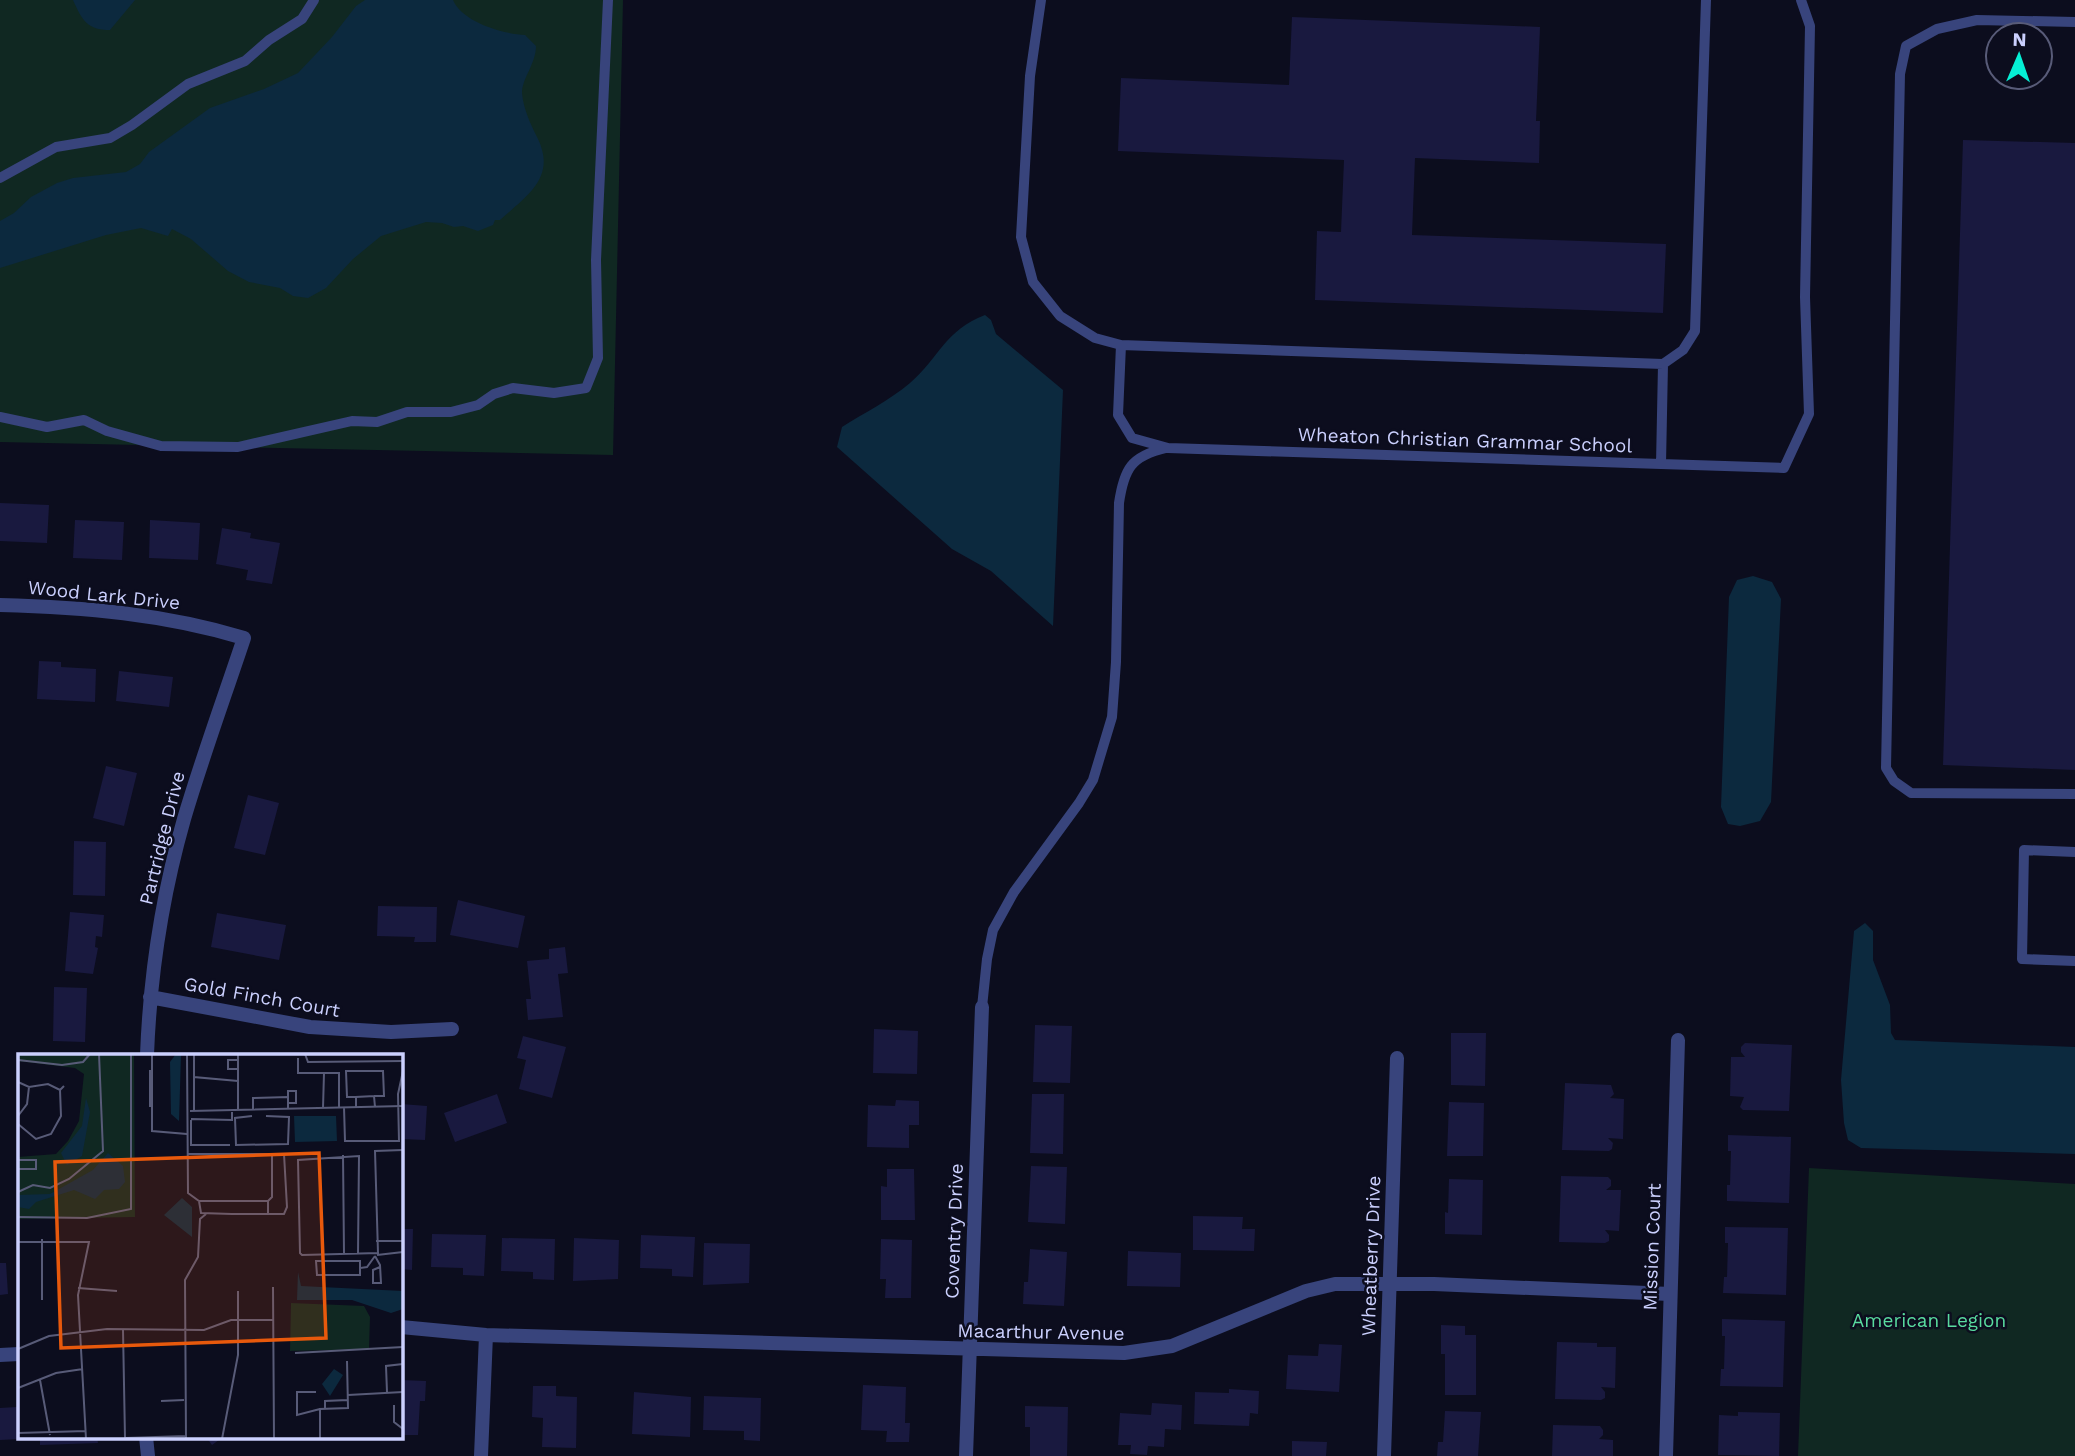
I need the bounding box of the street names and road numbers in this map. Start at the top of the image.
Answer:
street label: Wheaton Christian Grammar School [1297,423,1633,457]
street label: Wood Lark Drive [27,576,181,614]
street label: Partridge Drive [134,769,190,907]
street label: Gold Finch Court [182,972,342,1022]
street label: Coventry Drive [940,1163,968,1299]
street label: Wheatberry Drive [1357,1175,1385,1337]
street label: Mission Court [1638,1183,1666,1311]
street label: Macarthur Avenue [957,1319,1125,1345]

